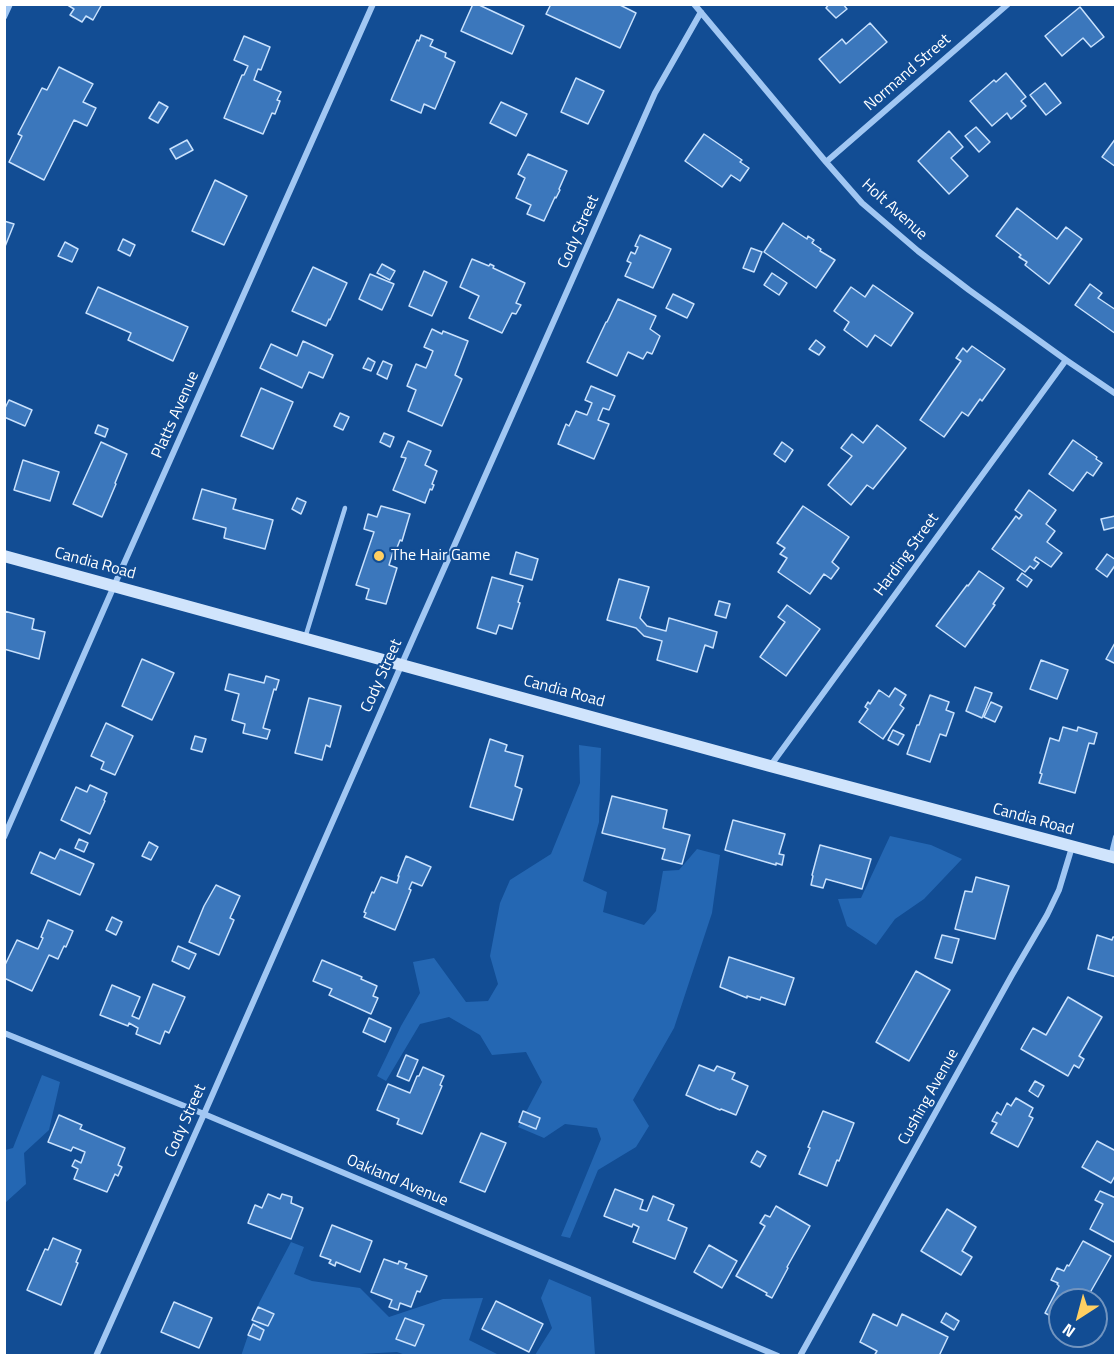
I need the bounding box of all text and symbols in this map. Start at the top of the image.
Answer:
street label: Normand Street [861,30,955,116]
street label: Holt Avenue [857,175,931,245]
street label: Cody Street [554,192,604,272]
street label: Platts Avenue [148,368,204,462]
street label: Harding Street [871,510,943,600]
street label: Candia Road [52,544,138,584]
place label: The Hair Game [391,546,490,566]
marker: The Hair Game [372,549,386,563]
street label: Cody Street [357,636,407,716]
street label: Candia Road [521,672,607,712]
street label: Candia Road [990,800,1076,840]
street label: Cushing Avenue [895,1046,963,1148]
street label: Cody Street [161,1081,211,1161]
street label: Oakland Avenue [343,1151,451,1211]
north arrow [1048,1288,1108,1348]
text: N [1057,1318,1080,1344]

